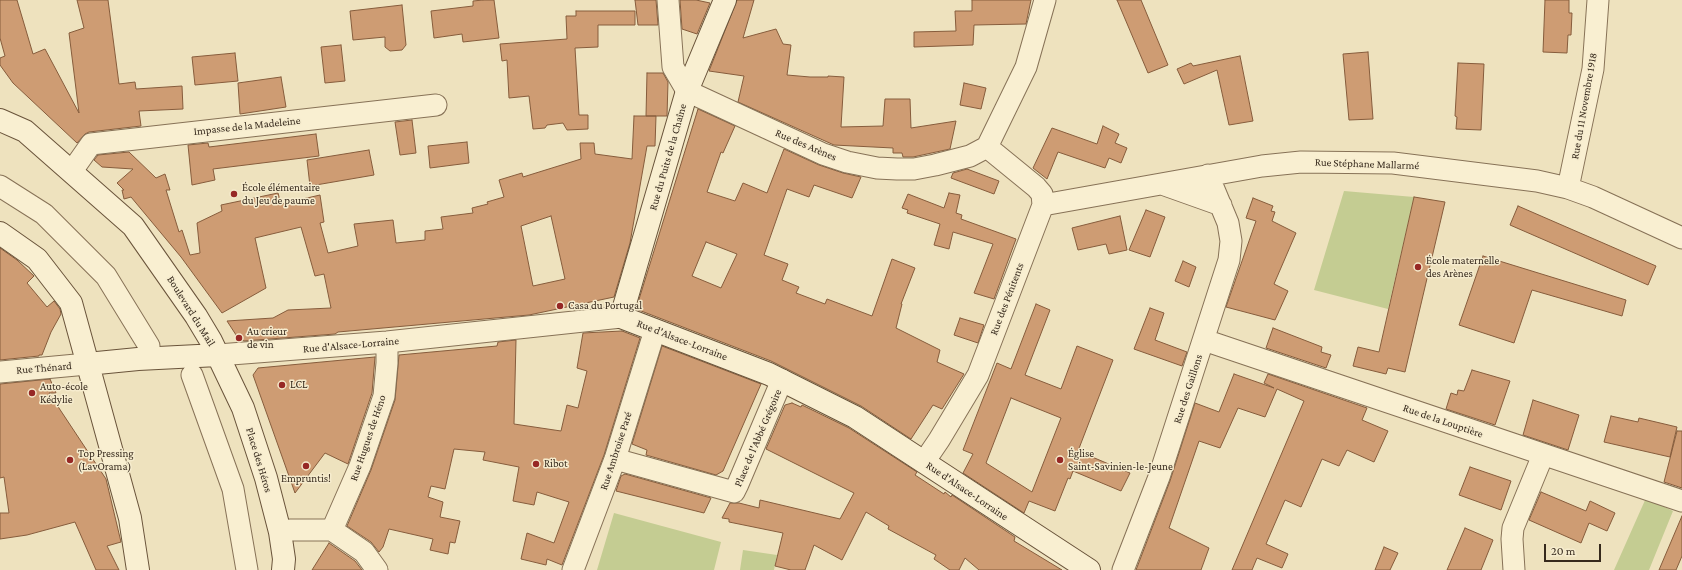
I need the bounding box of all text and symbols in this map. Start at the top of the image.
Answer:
street label: Rue du 11 Novembre 1918 [1568,52,1600,160]
street label: Rue du Puits de la Chaîne [646,102,690,212]
street label: Impasse de la Madeleine [193,114,301,138]
street label: Rue des Arènes [773,126,839,164]
street label: Rue Stéphane Mallarmé [1315,156,1419,172]
place label: École élémentaire du Jeu de paume [242,181,320,207]
marker: École élémentaire du Jeu de paume [229,189,239,199]
place label: École maternelle des Arènes [1426,254,1499,280]
street label: Rue des Pénitents [987,261,1027,337]
marker: École maternelle des Arènes [1413,262,1423,272]
street label: Boulevard du Mail [164,273,218,349]
place label: Casa du Portugal [568,299,642,313]
marker: Casa du Portugal [555,301,565,311]
street label: Rue d'Alsace-Lorraine [635,317,729,363]
place label: Au crieur de vin [247,325,287,351]
marker: Au crieur de vin [234,333,244,343]
street label: Rue d'Alsace-Lorraine [302,334,400,356]
street label: Rue des Gaillons [1171,353,1205,425]
street label: Rue Thénard [16,359,72,377]
place label: LCL [290,378,307,392]
place label: Auto-école Kédylie [40,380,88,406]
marker: LCL [277,380,287,390]
street label: Place de l'Abbé Grégoire [731,387,785,489]
marker: Auto-école Kédylie [27,388,37,398]
street label: Rue Hugues de Héno [347,393,389,483]
street label: Rue de la Louptière [1401,401,1485,441]
street label: Rue Ambroise Paré [597,410,635,492]
street label: Place des Héros [243,426,275,494]
place label: Top Pressing (LavOrama) [78,447,134,473]
place label: Église Saint-Savinien-le-Jeune [1068,447,1173,473]
marker: Top Pressing (LavOrama) [65,455,75,465]
marker: Église Saint-Savinien-le-Jeune [1055,455,1065,465]
place label: Ribot [544,457,568,471]
marker: Ribot [531,459,541,469]
street label: Rue d'Alsace-Lorraine [923,459,1011,523]
marker: Empruntis! [301,461,311,471]
place label: Empruntis! [281,472,331,486]
scale bar [1546,536,1603,562]
text: 20 m [1551,544,1575,558]

